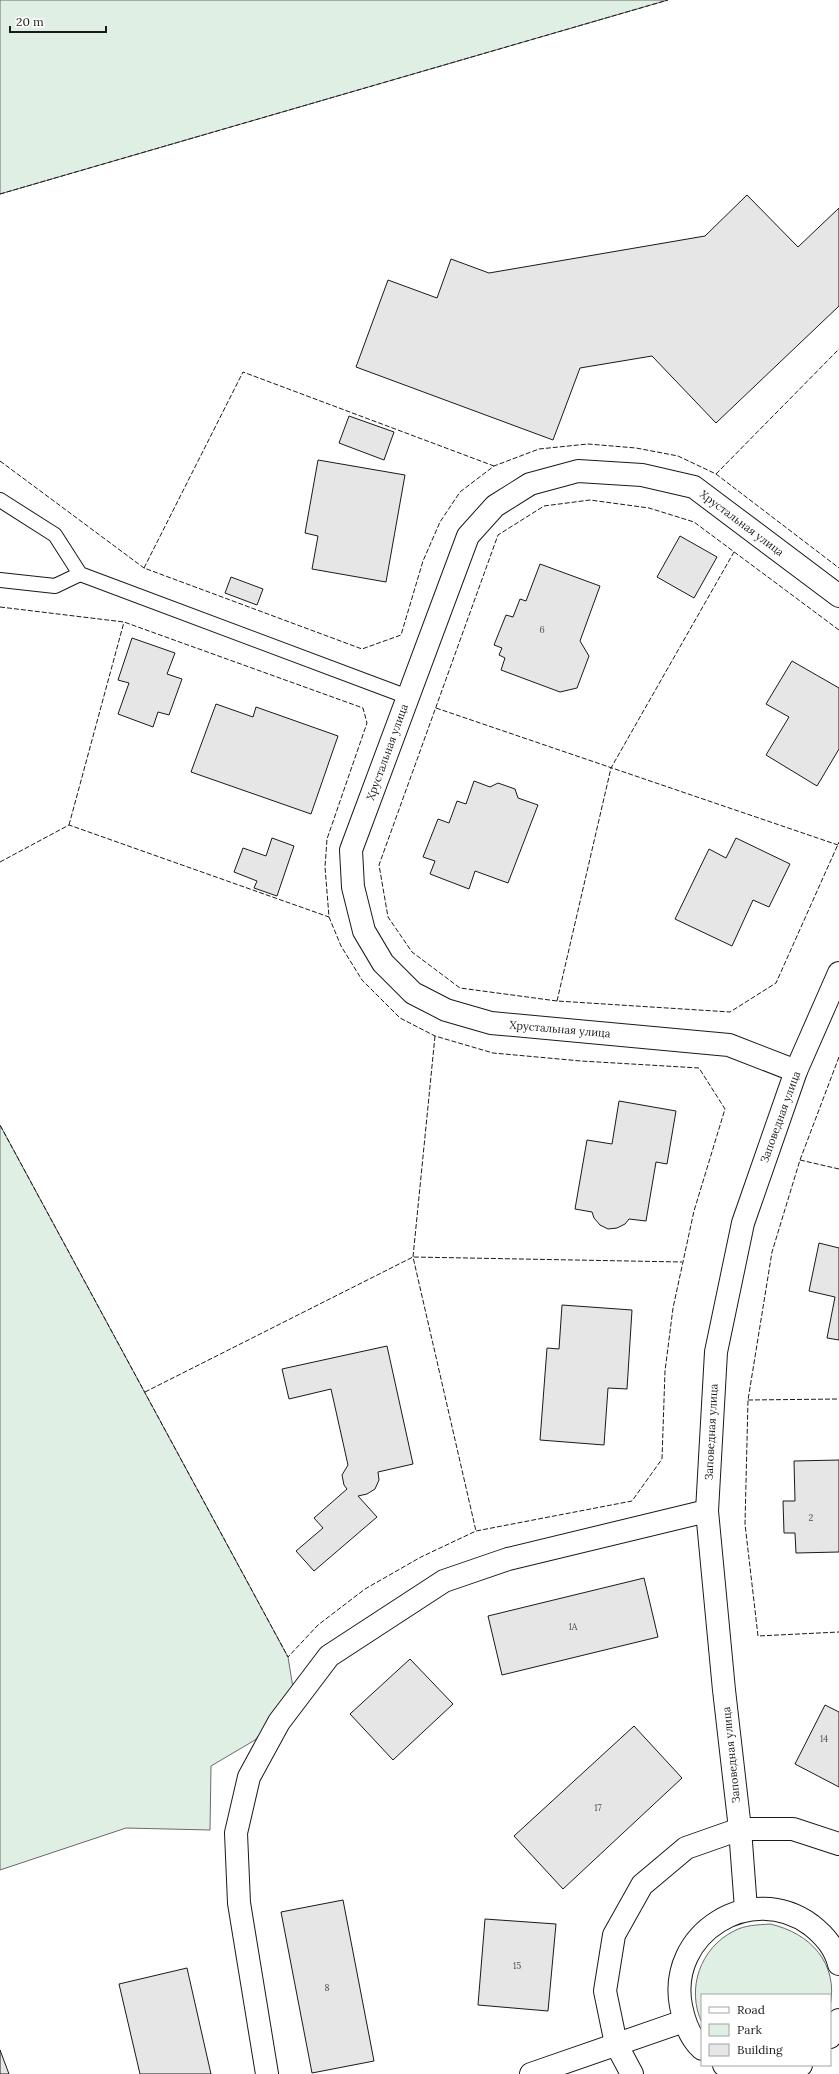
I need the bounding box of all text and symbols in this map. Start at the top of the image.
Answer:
scale bar [10,8,106,34]
text: 20 m [16,14,44,29]
street label: Хрустальная улица [697,487,787,559]
house number: 6 [539,624,545,635]
street label: Хрустальная улица [363,702,411,802]
street label: Хрустальная улица [509,1018,611,1040]
street label: Заповедная улица [757,1069,803,1165]
street label: Заповедная улица [701,1383,721,1481]
house number: 2 [809,1512,814,1523]
house number: 1А [568,1621,578,1632]
street label: Заповедная улица [719,1706,743,1804]
house number: 14 [820,1733,828,1744]
house number: 17 [594,1802,602,1813]
house number: 15 [513,1960,521,1971]
house number: 8 [324,1982,330,1993]
legend [701,1994,831,2066]
text: Road [737,2002,765,2017]
text: Park [737,2022,763,2037]
text: Building [737,2042,783,2057]

